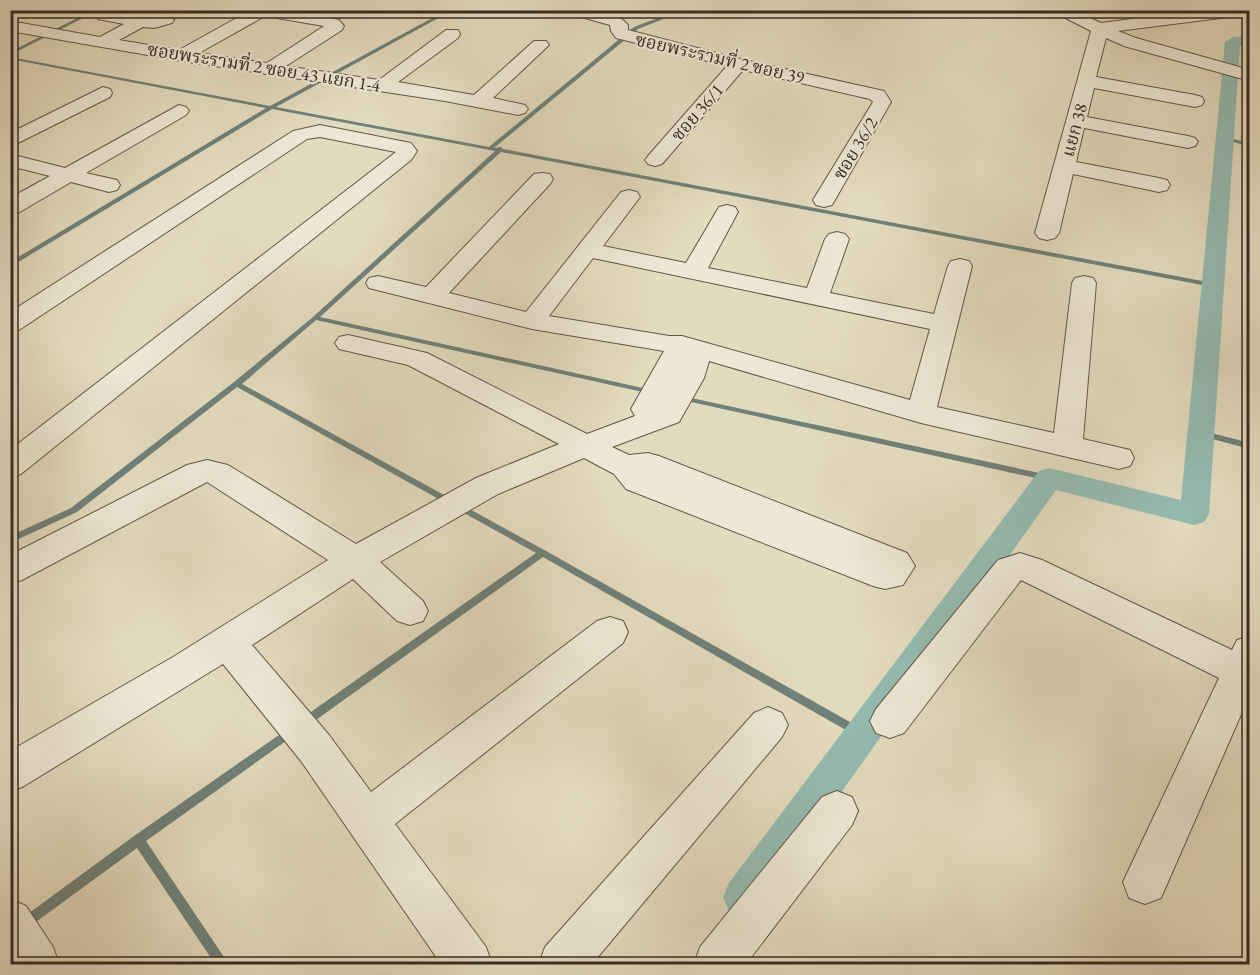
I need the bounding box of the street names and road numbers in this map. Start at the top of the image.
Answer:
street label: ซอยพระรามที่ 2 ซอย 39 [633,25,808,89]
street label: ซอยพระรามที่ 2 ซอย 43 แยก 1-4 [146,35,383,97]
street label: ซอย 36/1 [666,78,728,146]
street label: แยก 38 [1056,101,1092,159]
street label: ซอย 36/2 [827,112,883,183]

